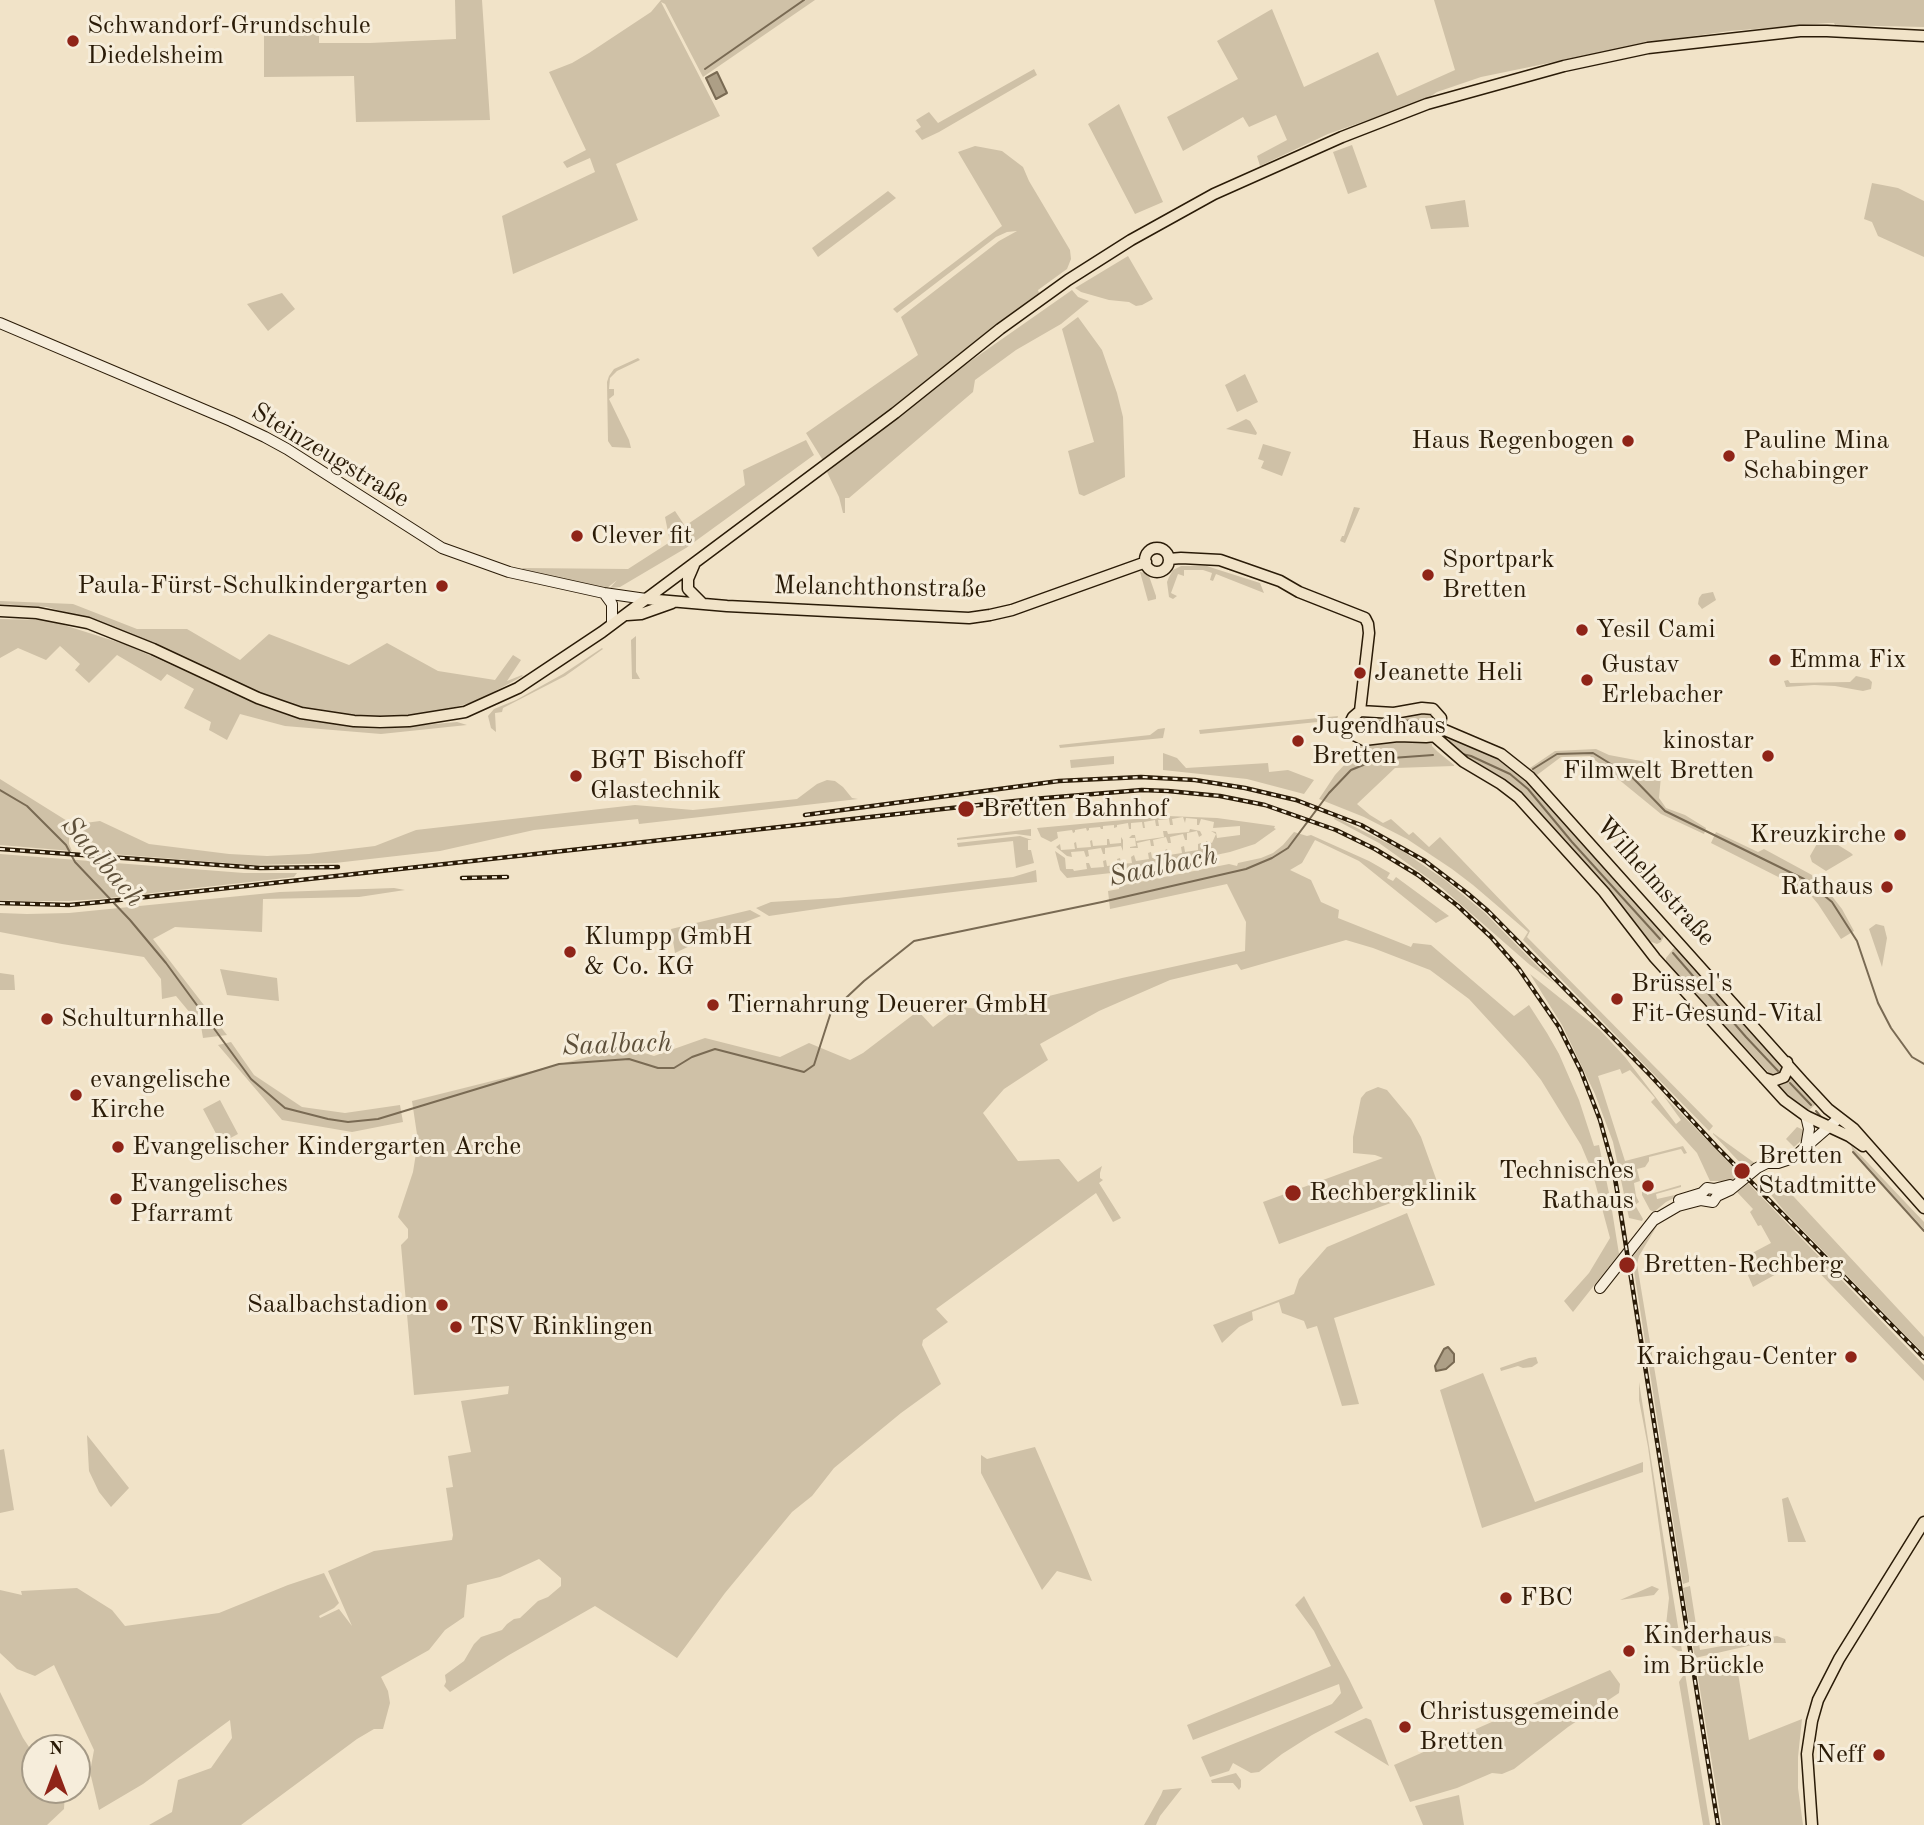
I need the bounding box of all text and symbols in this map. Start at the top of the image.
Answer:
place label: Schwandorf-Grundschule Diedelsheim [87,10,371,72]
marker: Schwandorf-Grundschule Diedelsheim [65,33,81,49]
street label: Steinzeugstraße [245,397,415,515]
place label: Haus Regenbogen [1411,425,1614,457]
place label: Pauline Mina Schabinger [1743,425,1889,486]
marker: Haus Regenbogen [1620,433,1636,449]
marker: Pauline Mina Schabinger [1721,448,1737,464]
place label: Clever fit [591,520,693,552]
marker: Clever fit [569,528,585,544]
place label: Sportpark Bretten [1442,544,1555,606]
marker: Sportpark Bretten [1420,567,1436,583]
place label: Paula-Fürst-Schulkindergarten [77,570,428,602]
street label: Melanchthonstraße [773,571,987,605]
marker: Paula-Fürst-Schulkindergarten [434,578,450,594]
place label: Yesil Cami [1596,614,1716,646]
marker: Yesil Cami [1574,622,1590,638]
place label: Emma Fix [1789,644,1906,676]
place label: Gustav Erlebacher [1601,649,1723,710]
marker: Emma Fix [1767,652,1783,668]
place label: Jeanette Heli [1374,657,1523,689]
marker: Jeanette Heli [1352,665,1368,681]
marker: Gustav Erlebacher [1579,672,1595,688]
place label: Jugendhaus Bretten [1312,710,1446,772]
place label: kinostar Filmwelt Bretten [1563,725,1754,786]
marker: Jugendhaus Bretten [1290,733,1306,749]
place label: BGT Bischoff Glastechnik [590,745,744,806]
marker: kinostar Filmwelt Bretten [1760,748,1776,764]
marker: BGT Bischoff Glastechnik [568,768,584,784]
place label: Bretten Bahnhof [982,793,1169,825]
marker: Bretten Bahnhof [956,799,976,819]
water label: Saalbach [53,809,151,915]
street label: Wilhelmstraße [1589,811,1721,953]
place label: Kreuzkirche [1750,819,1886,851]
marker: Kreuzkirche [1892,827,1908,843]
water label: Saalbach [1106,839,1220,895]
place label: Rathaus [1780,871,1873,903]
marker: Rathaus [1879,879,1895,895]
place label: Klumpp GmbH & Co. KG [584,921,753,982]
marker: Klumpp GmbH & Co. KG [562,944,578,960]
place label: Brüssel's Fit-Gesund-Vital [1631,968,1822,1030]
place label: Tiernahrung Deuerer GmbH [727,989,1048,1021]
marker: Brüssel's Fit-Gesund-Vital [1609,991,1625,1007]
marker: Tiernahrung Deuerer GmbH [705,997,721,1013]
place label: Schulturnhalle [61,1003,224,1035]
marker: Schulturnhalle [39,1011,55,1027]
water label: Saalbach [561,1026,673,1064]
place label: evangelische Kirche [90,1064,231,1126]
marker: evangelische Kirche [68,1087,84,1103]
place label: Evangelischer Kindergarten Arche [132,1131,521,1163]
marker: Evangelischer Kindergarten Arche [110,1139,126,1155]
place label: Bretten Stadtmitte [1758,1140,1877,1202]
place label: Technisches Rathaus [1499,1155,1634,1216]
marker: Bretten Stadtmitte [1732,1161,1752,1181]
place label: Evangelisches Pfarramt [130,1168,288,1230]
place label: Rechbergklinik [1309,1177,1477,1209]
marker: Technisches Rathaus [1640,1178,1656,1194]
marker: Rechbergklinik [1283,1183,1303,1203]
marker: Evangelisches Pfarramt [108,1191,124,1207]
place label: Bretten-Rechberg [1643,1249,1843,1281]
marker: Bretten-Rechberg [1617,1255,1637,1275]
place label: Saalbachstadion [247,1289,428,1321]
marker: Saalbachstadion [434,1297,450,1313]
place label: TSV Rinklingen [470,1311,653,1343]
marker: TSV Rinklingen [448,1319,464,1335]
place label: Kraichgau-Center [1636,1341,1837,1373]
marker: Kraichgau-Center [1843,1349,1859,1365]
place label: FBC [1520,1582,1573,1614]
marker: FBC [1498,1590,1514,1606]
place label: Kinderhaus im Brückle [1643,1620,1772,1682]
marker: Kinderhaus im Brückle [1621,1643,1637,1659]
place label: Christusgemeinde Bretten [1419,1696,1619,1758]
marker: Christusgemeinde Bretten [1397,1719,1413,1735]
north arrow [21,1734,91,1804]
place label: Neff [1816,1739,1865,1771]
text: N [49,1740,63,1759]
marker: Neff [1871,1747,1887,1763]

